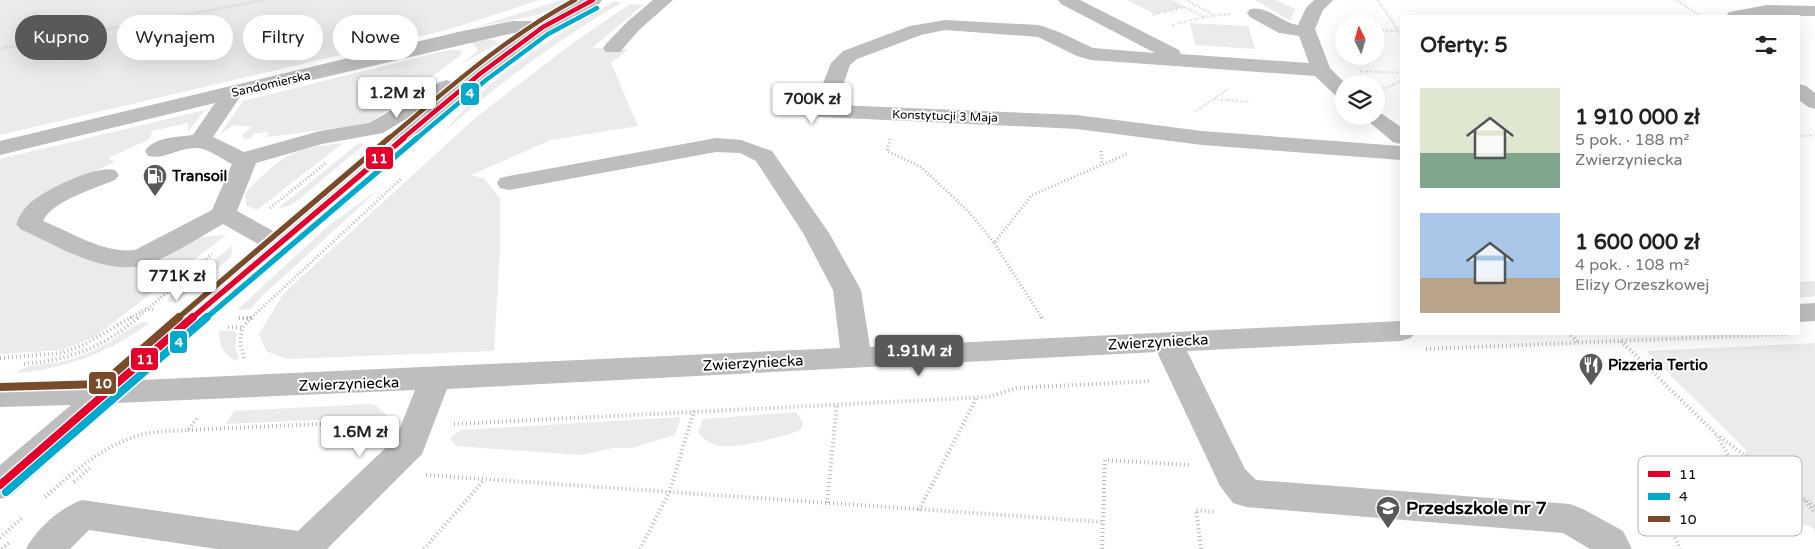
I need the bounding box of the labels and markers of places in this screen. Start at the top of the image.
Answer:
pin: 1.2M zł [351,76,443,119]
pin: 700K zł [766,82,858,125]
fuel station icon: Transoil [142,163,168,197]
place label: Transoil [171,167,227,185]
pin: 771K zł [131,260,223,302]
pin: 1.91M zł [867,334,971,377]
restaurant icon: Pizzeria Tertio [1578,352,1604,386]
place label: Pizzeria Tertio [1608,356,1708,374]
pin: 1.6M zł [314,416,406,458]
school or university icon: Przedszkole nr 7 [1375,495,1401,529]
place label: Przedszkole nr 7 [1406,497,1547,519]

